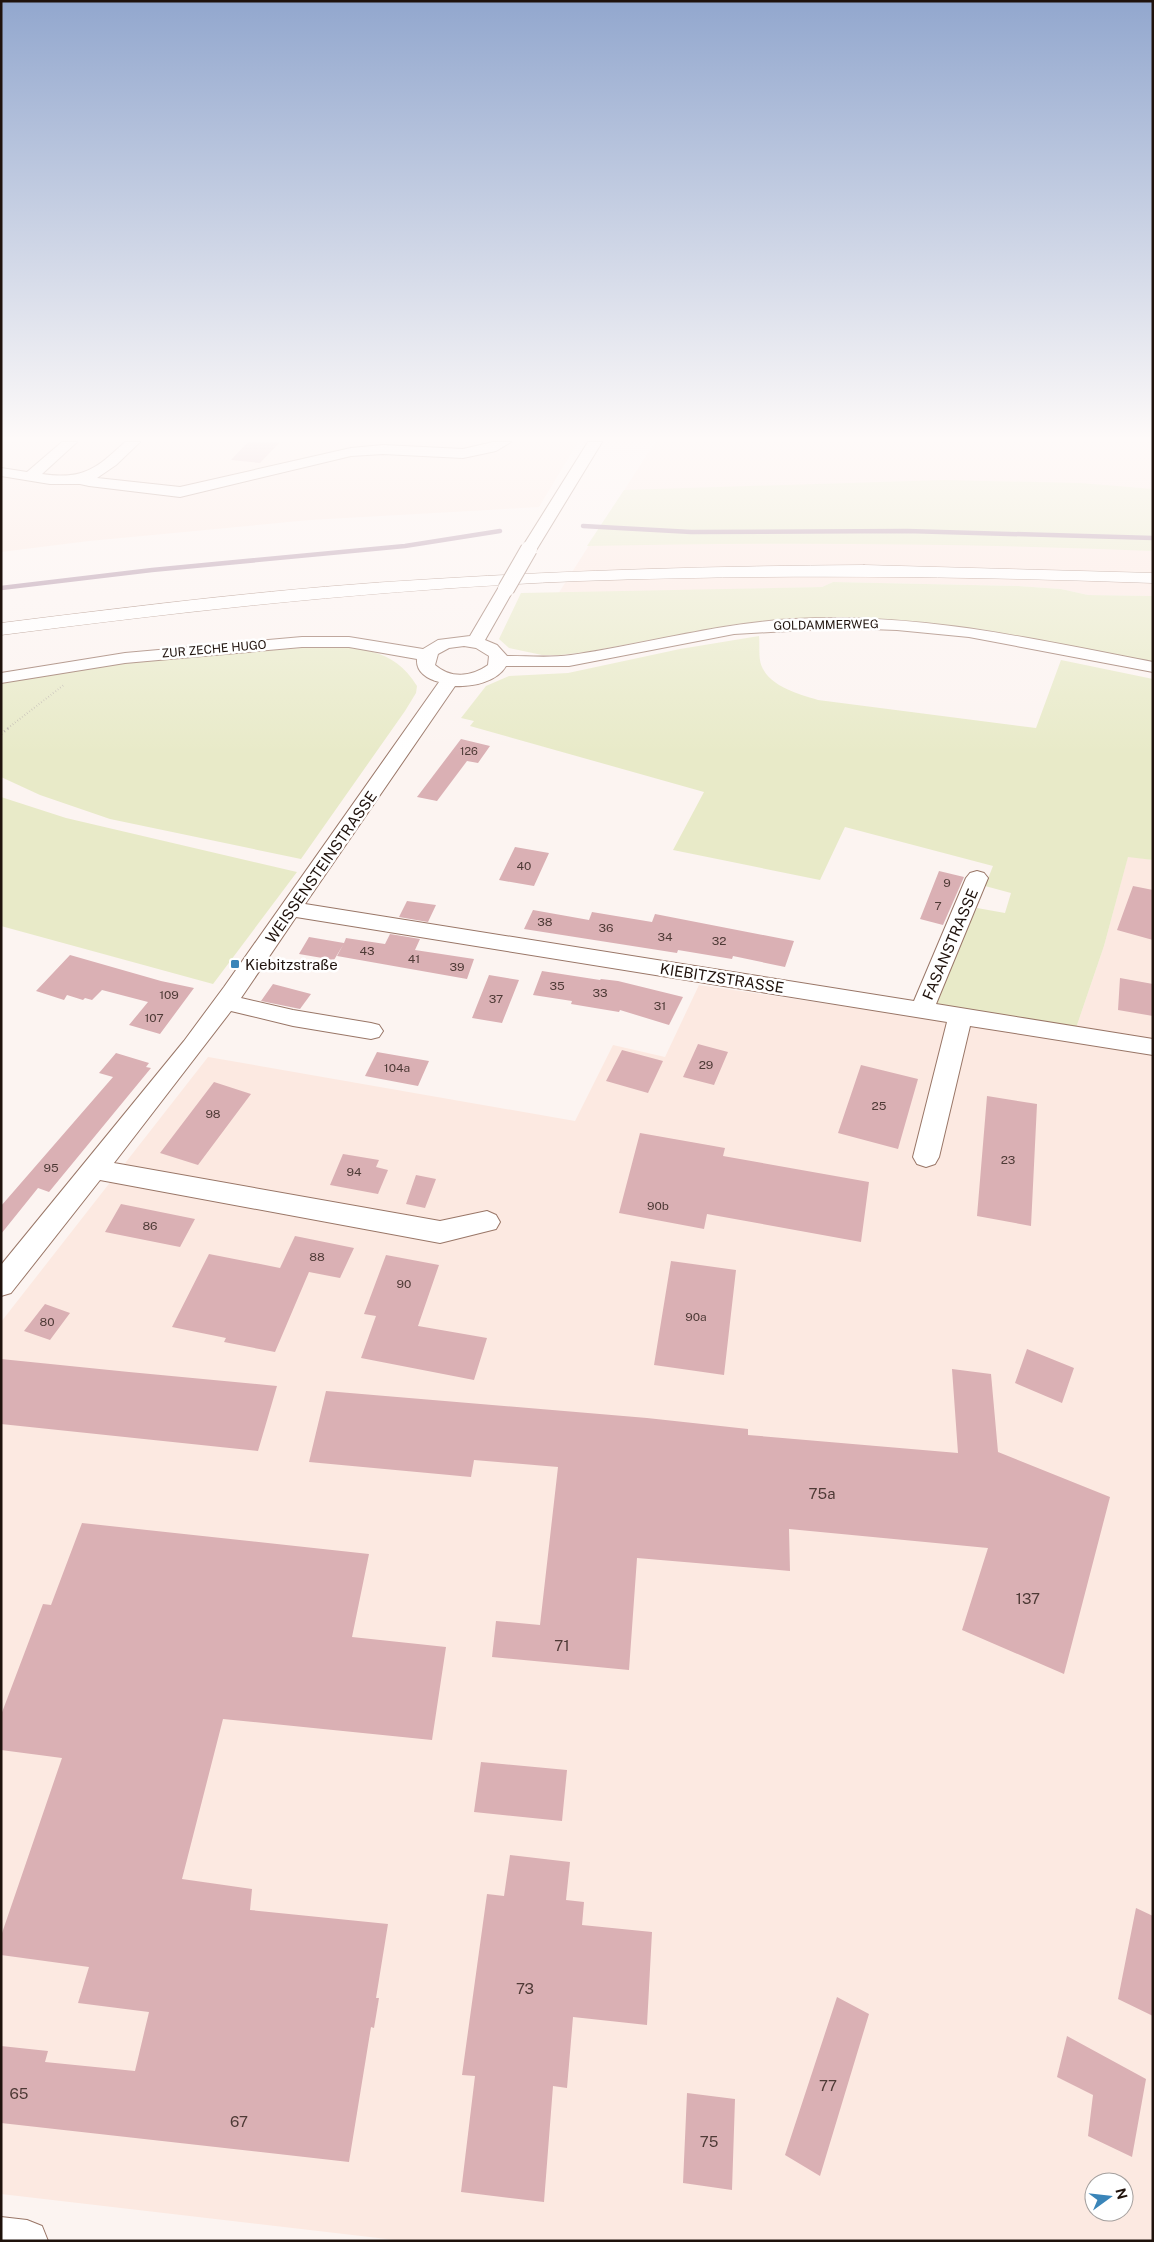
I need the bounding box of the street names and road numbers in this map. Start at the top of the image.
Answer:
street label: GOLDAMMERWEG [773,617,879,633]
street label: ZUR ZECHE HUGO [161,637,267,661]
street label: WEISSENSTEINSTRASSE [262,788,380,946]
street label: FASANSTRASSE [919,886,981,1002]
street label: KIEBITZSTRASSE [659,960,785,996]

